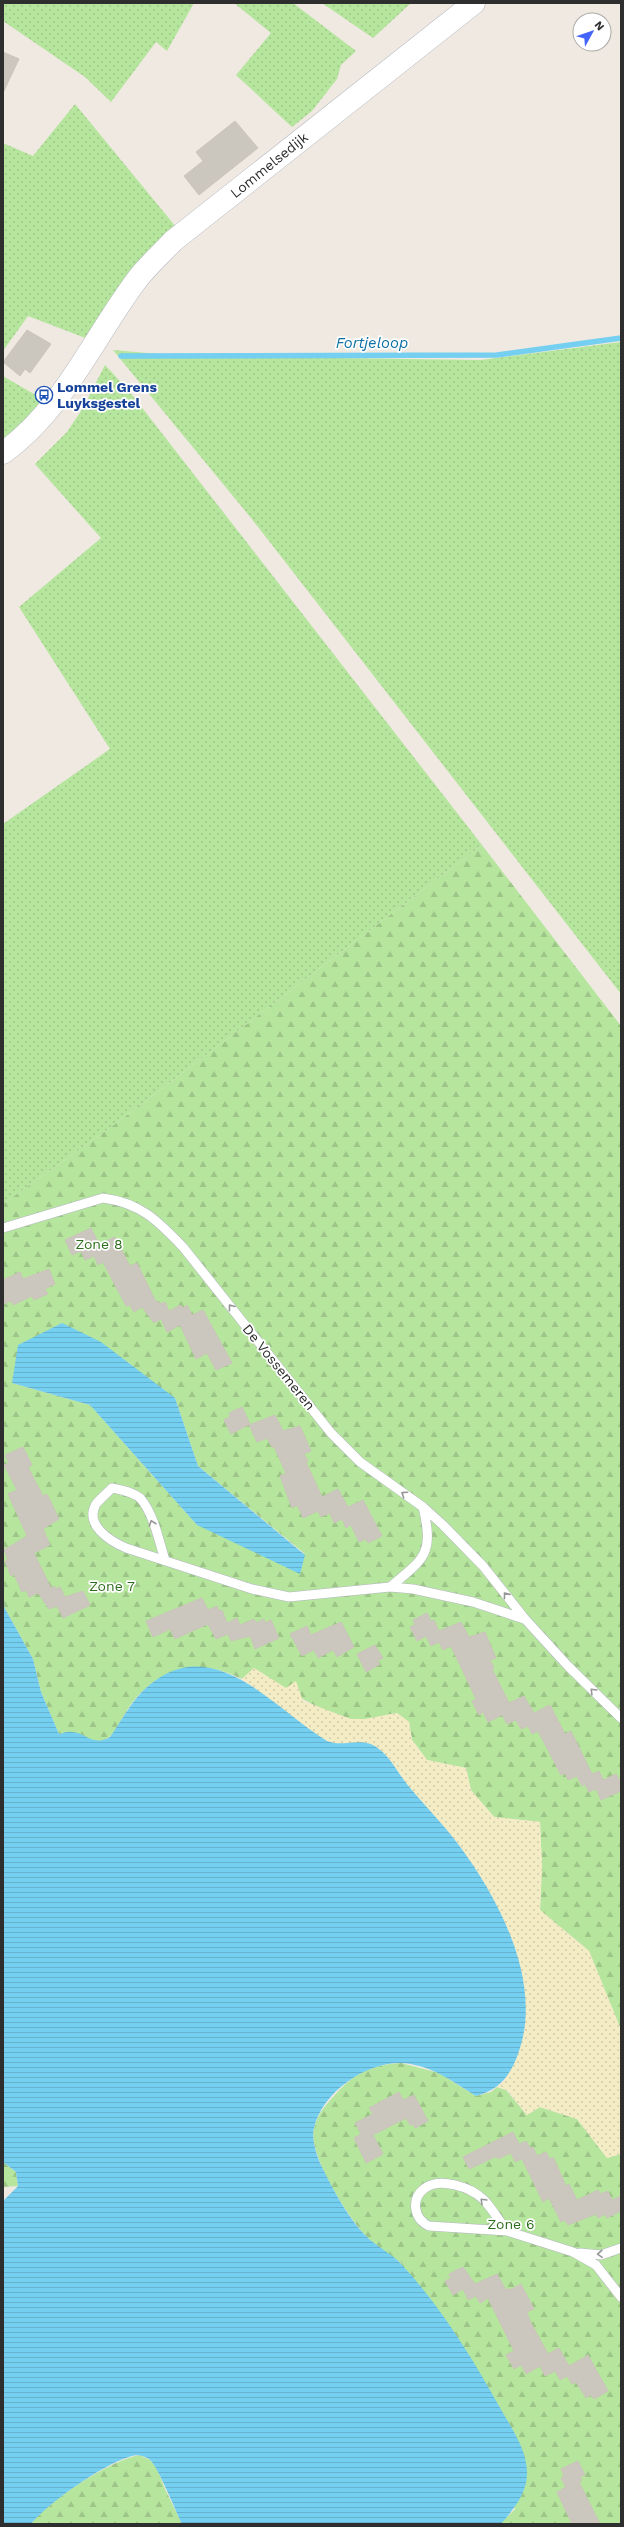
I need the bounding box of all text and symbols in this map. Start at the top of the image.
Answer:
north arrow [572,12,612,52]
text: N [592,19,607,33]
street label: Lommelsedijk [227,129,311,201]
water label: Fortjeloop [336,334,408,352]
place label: Lommel Grens Luyksgestel [57,379,157,411]
bus stop icon: Lommel Grens Luyksgestel [34,385,54,405]
park label: Zone 8 [75,1236,123,1252]
one-way arrow [229,1305,236,1312]
street label: De Vossemeren [239,1321,319,1413]
one-way arrow [401,1491,408,1499]
one-way arrow [149,1520,157,1527]
park label: Zone 7 [89,1578,135,1594]
one-way arrow [504,1592,511,1599]
one-way arrow [590,1688,598,1696]
one-way arrow [480,2198,488,2206]
park label: Zone 6 [488,2216,534,2232]
one-way arrow [597,2250,603,2259]

